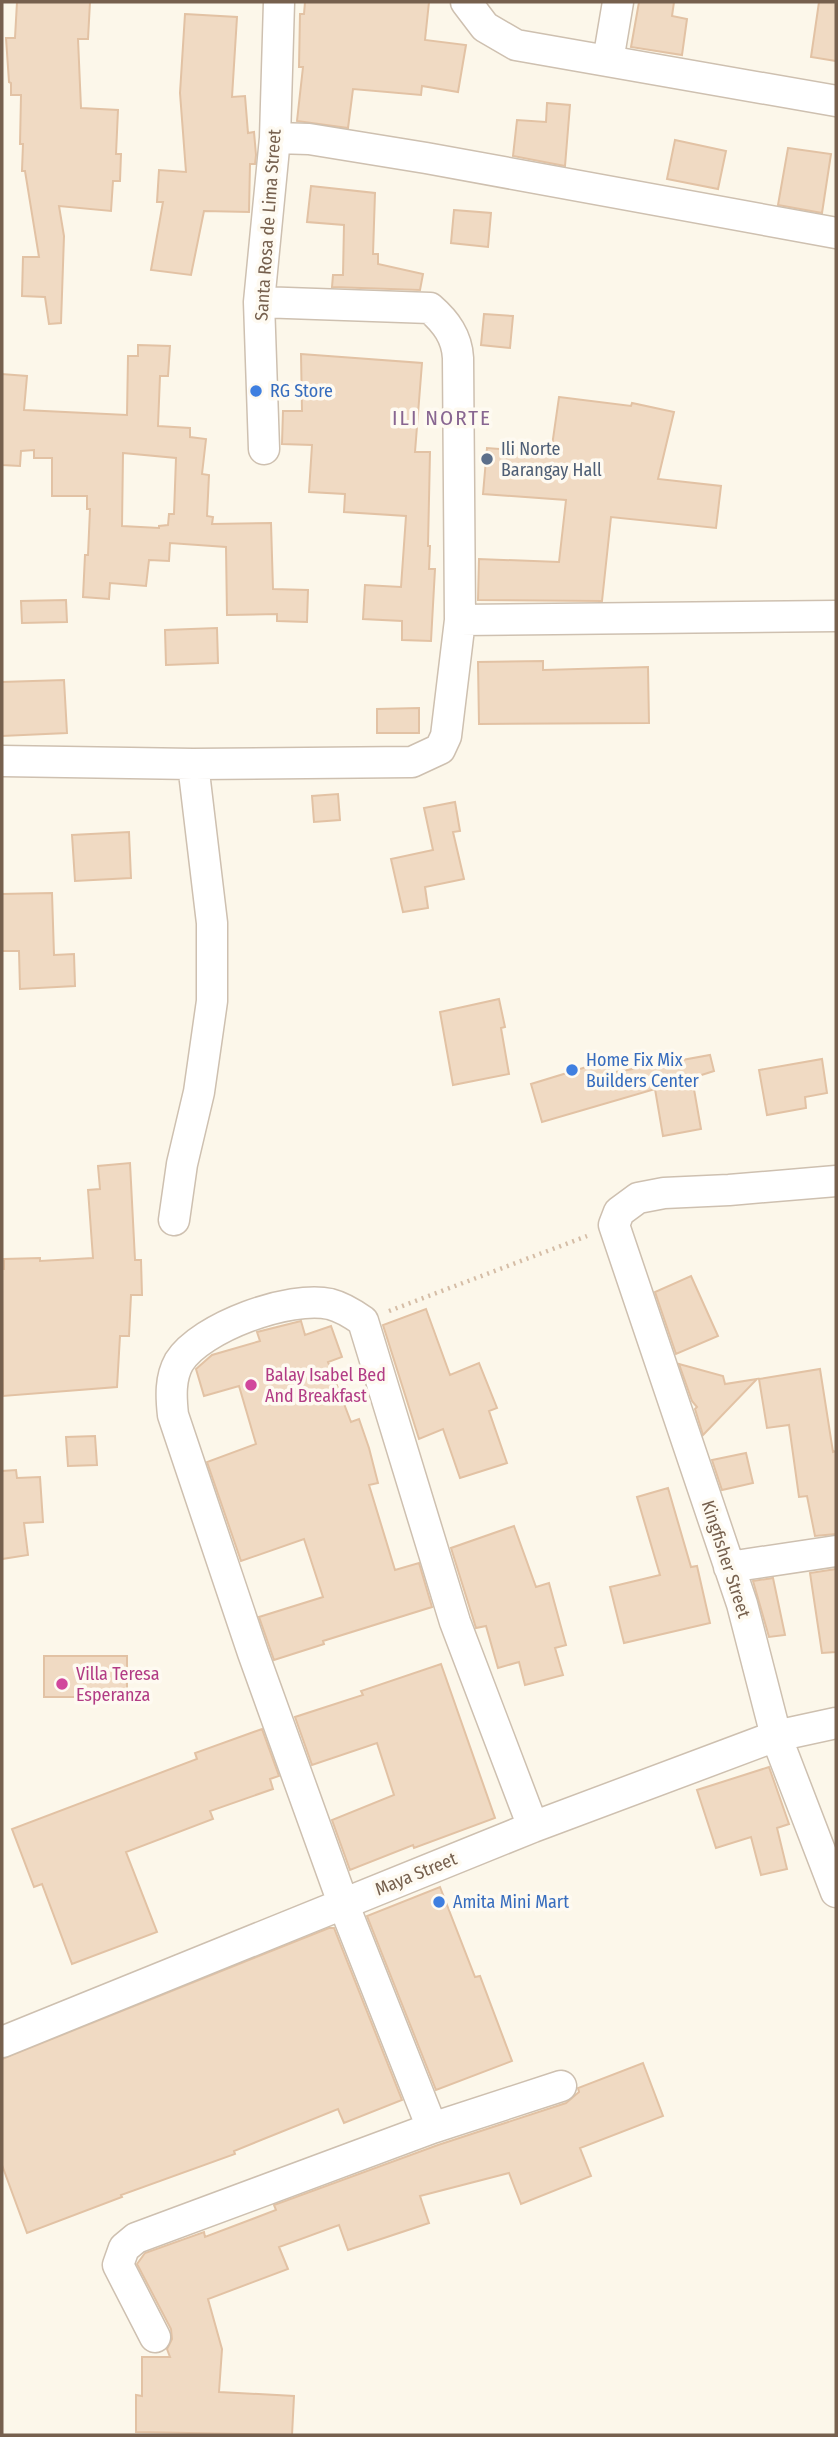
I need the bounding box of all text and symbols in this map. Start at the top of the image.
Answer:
street label: Santa Rosa de Lima Street [250,128,286,322]
place label: RG Store [270,380,333,402]
marker: RG Store [248,383,264,399]
district label: ILI NORTE [392,405,492,431]
place label: Ili Norte Barangay Hall [501,438,602,481]
marker: Ili Norte Barangay Hall [479,451,495,467]
place label: Home Fix Mix Builders Center [586,1049,700,1092]
marker: Home Fix Mix Builders Center [564,1062,580,1078]
place label: Balay Isabel Bed And Breakfast [265,1364,386,1407]
marker: Balay Isabel Bed And Breakfast [243,1377,259,1393]
street label: Kingfisher Street [697,1497,755,1621]
place label: Villa Teresa Esperanza [76,1663,160,1706]
marker: Villa Teresa Esperanza [54,1676,70,1692]
street label: Maya Street [372,1848,460,1900]
place label: Amita Mini Mart [453,1891,569,1913]
marker: Amita Mini Mart [431,1894,447,1910]

